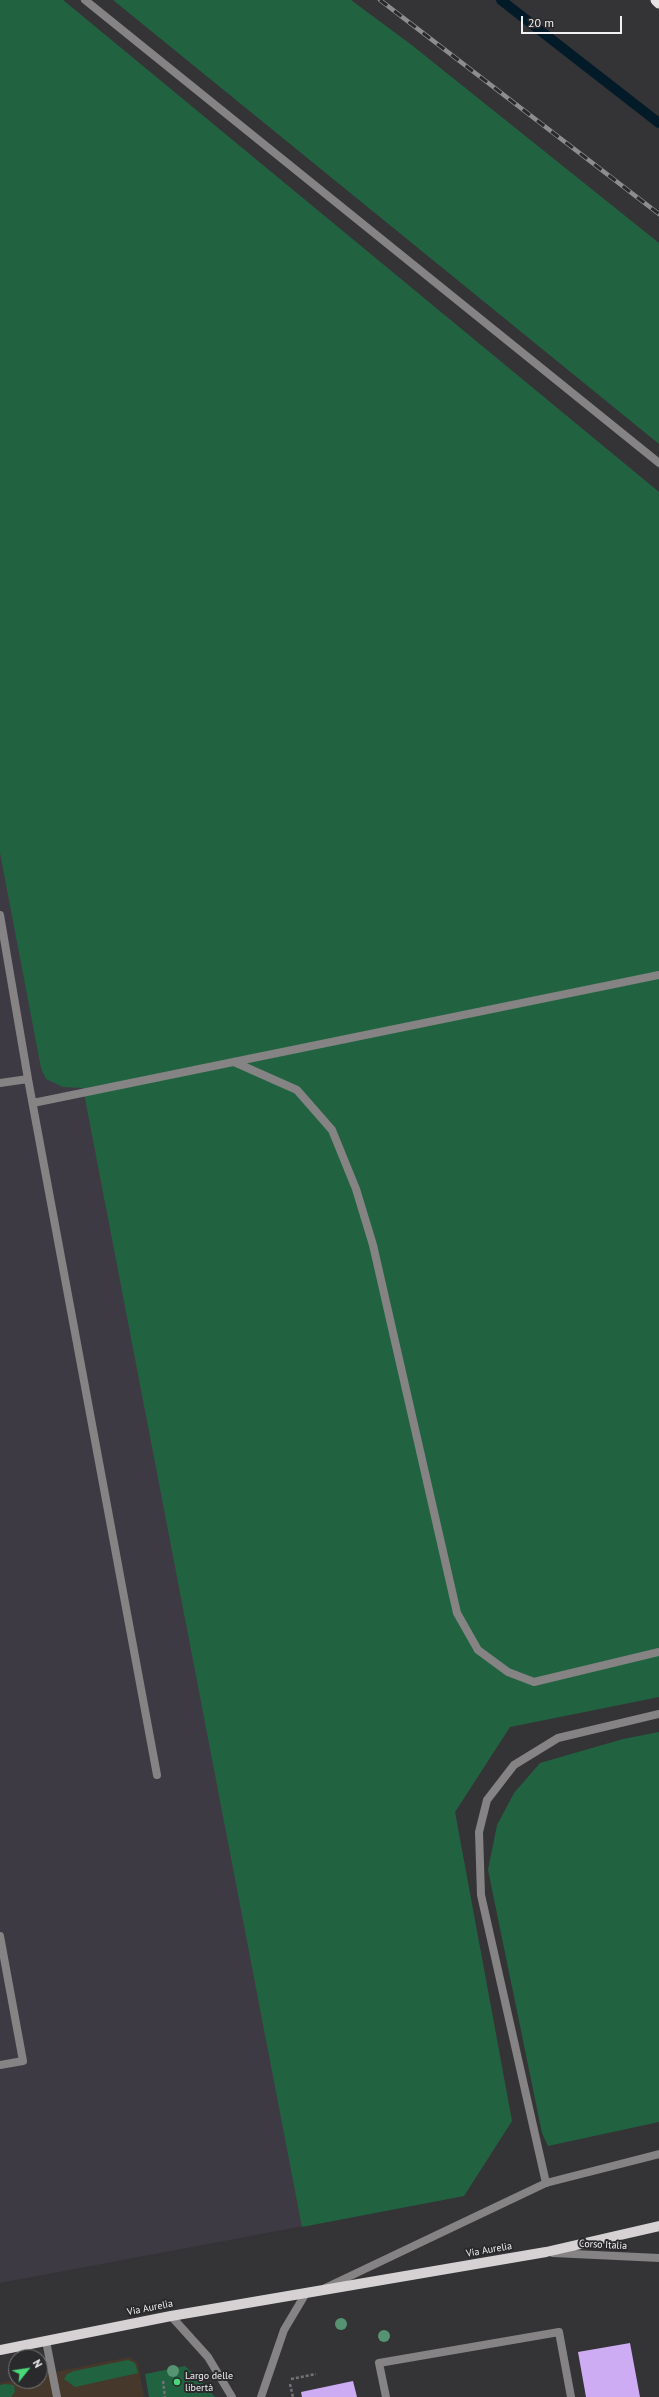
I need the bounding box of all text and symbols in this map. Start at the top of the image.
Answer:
scale bar [523,8,624,34]
text: 20 m [528,15,554,30]
street label: Corso Italia [579,2238,627,2252]
street label: Via Aurelia [465,2240,513,2260]
street label: Via Aurelia [126,2298,174,2318]
north arrow [8,2349,48,2389]
text: N [30,2357,45,2370]
place label: Largo delle libertà [185,2370,233,2394]
marker: Largo delle libertà [172,2377,182,2387]

